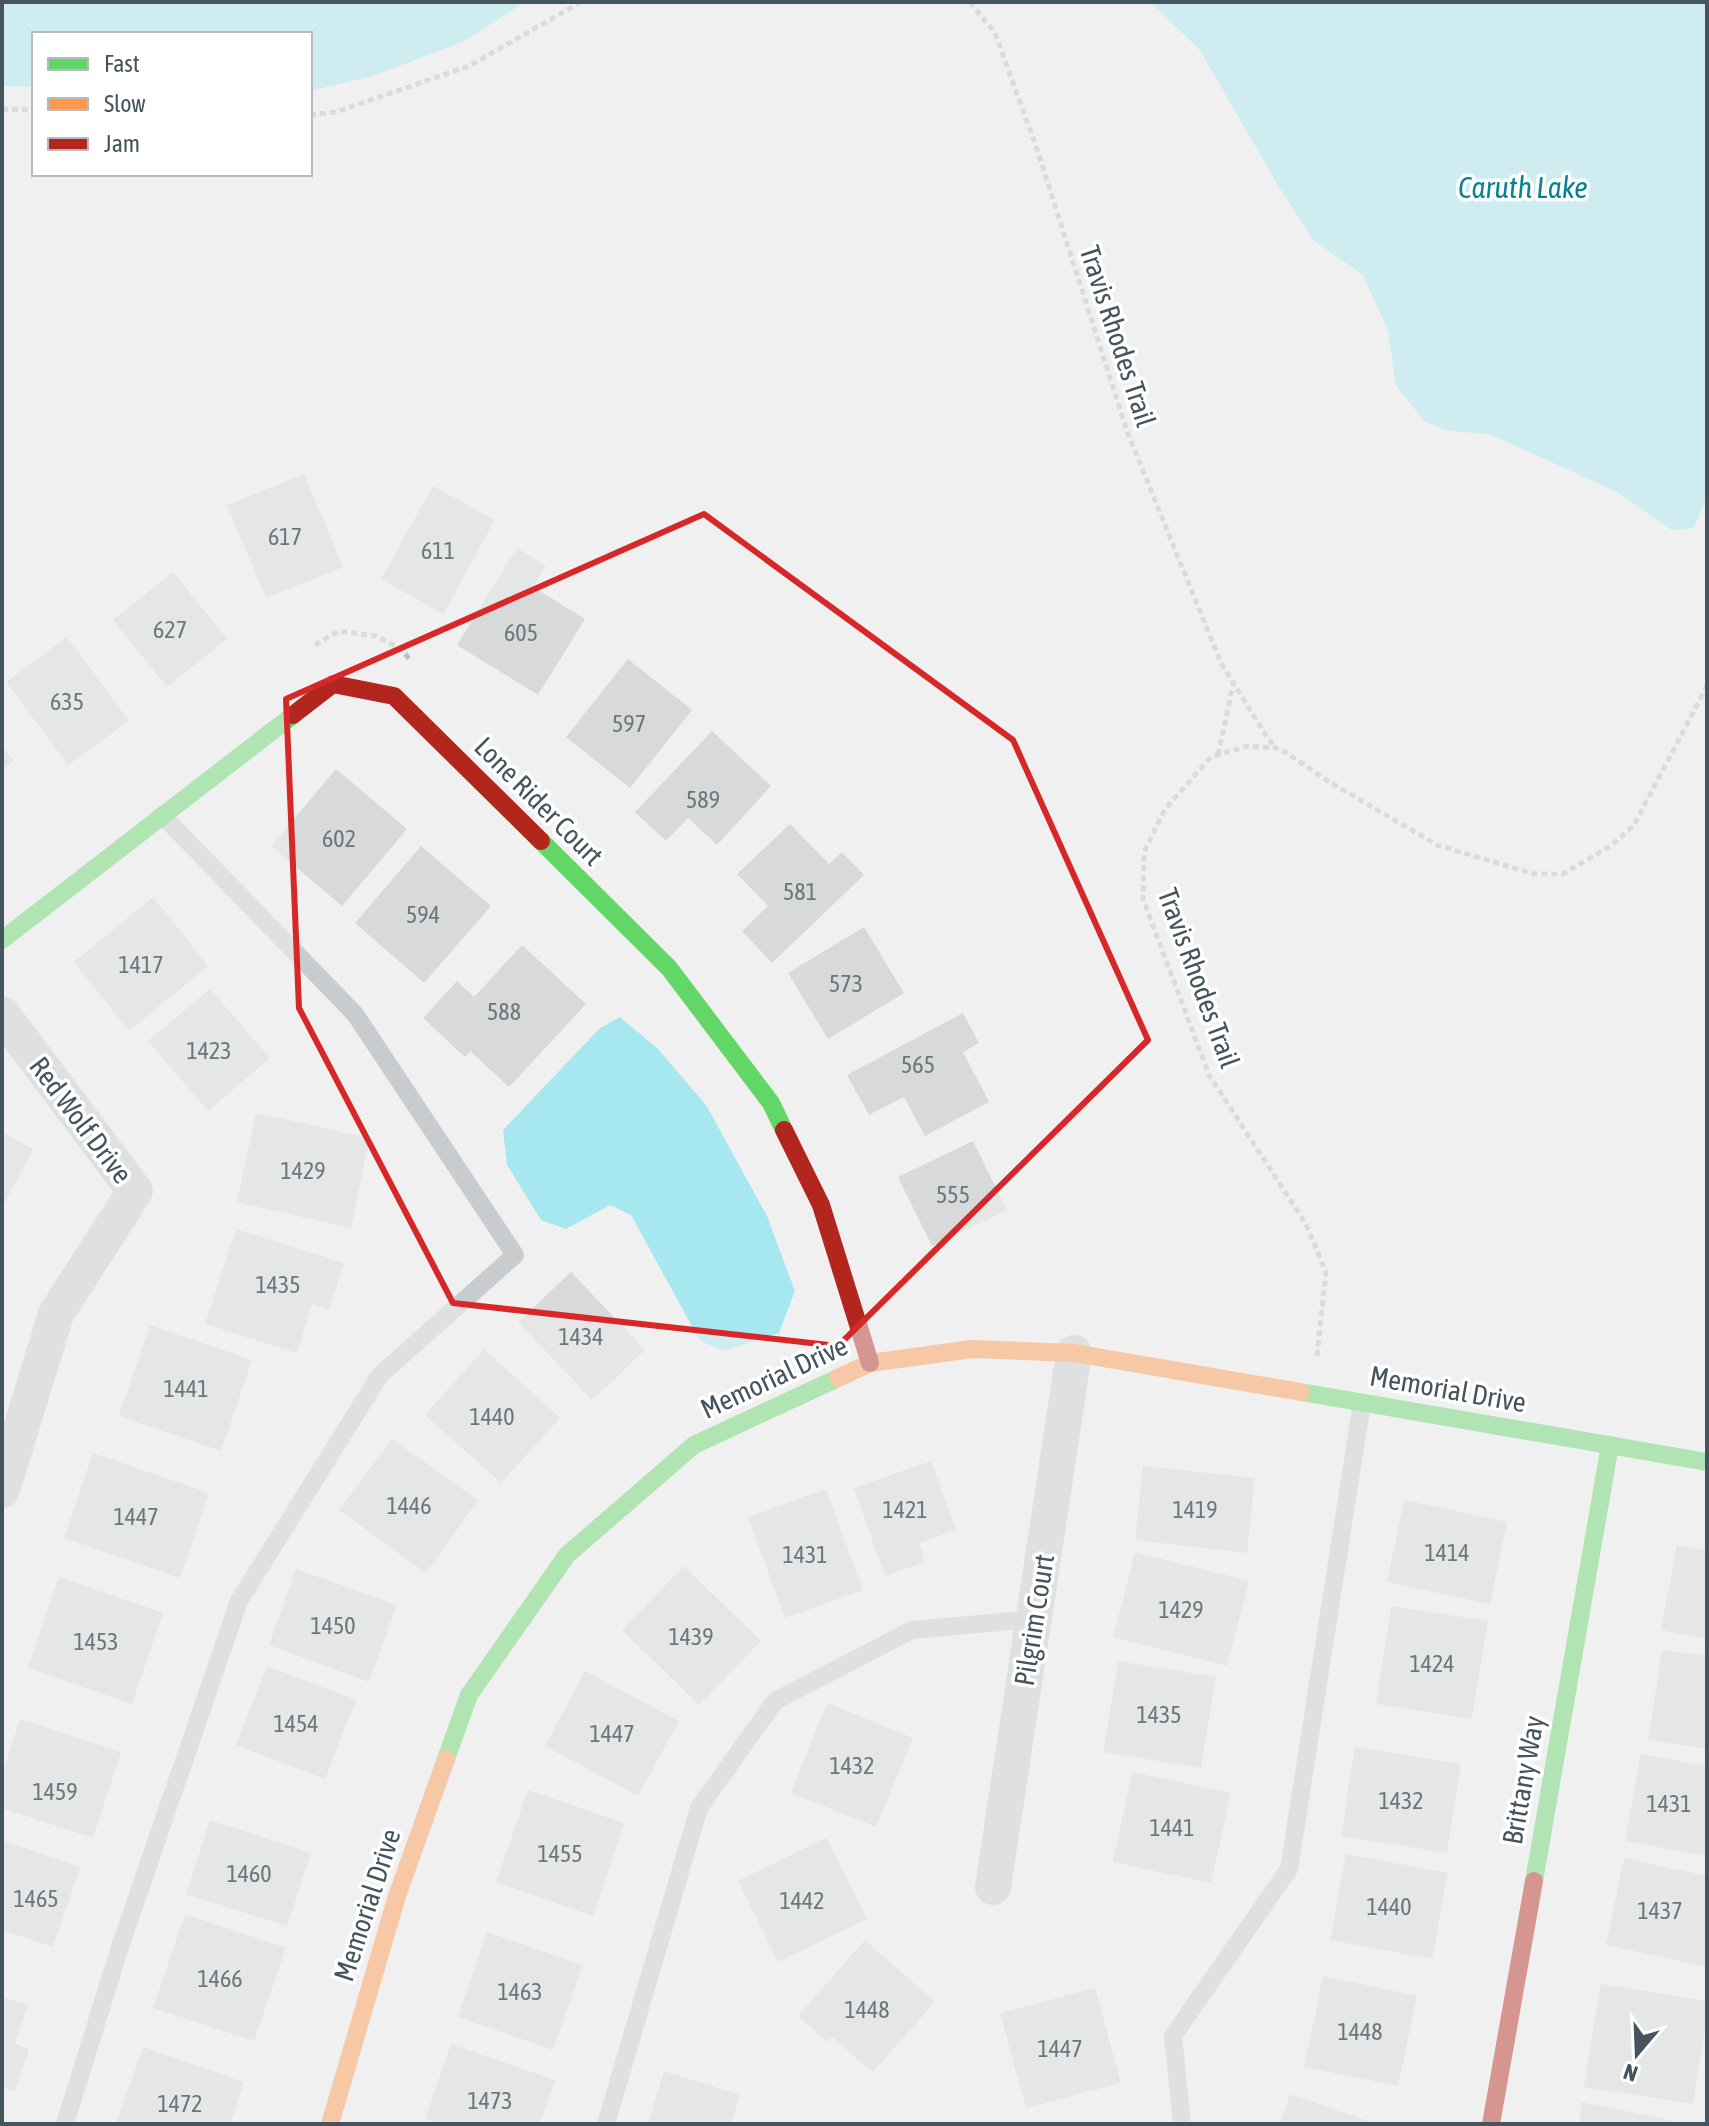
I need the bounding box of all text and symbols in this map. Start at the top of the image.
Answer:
legend [32,32,312,176]
text: Fast [104,50,140,77]
text: Slow [104,90,146,117]
text: Jam [104,130,140,157]
water label: Caruth Lake [1458,170,1588,204]
street label: Travis Rhodes Trail [1074,241,1163,431]
house number: 617 [268,523,302,550]
house number: 611 [421,537,455,564]
house number: 627 [153,616,187,643]
house number: 605 [504,619,538,646]
house number: 635 [50,688,84,715]
house number: 597 [612,710,646,737]
street label: Lone Rider Court [468,730,610,872]
house number: 589 [686,786,720,813]
house number: 602 [322,825,356,852]
house number: 581 [783,878,817,905]
street label: Travis Rhodes Trail [1152,884,1246,1073]
house number: 594 [406,901,440,928]
house number: 1417 [118,951,164,978]
house number: 573 [829,970,863,997]
house number: 588 [487,998,521,1025]
house number: 1423 [186,1037,232,1064]
street label: Red Wolf Drive [23,1051,139,1189]
house number: 565 [901,1051,935,1078]
house number: 1429 [280,1157,326,1184]
house number: 555 [936,1181,970,1208]
house number: 1435 [255,1271,301,1298]
house number: 1434 [558,1323,604,1350]
street label: Memorial Drive [696,1329,852,1425]
street label: Memorial Drive [1367,1360,1529,1418]
house number: 1441 [163,1375,209,1402]
house number: 1440 [469,1403,515,1430]
house number: 1446 [386,1492,432,1519]
house number: 1421 [882,1496,928,1523]
house number: 1419 [1172,1496,1218,1523]
house number: 1447 [113,1503,159,1530]
house number: 1414 [1424,1539,1470,1566]
house number: 1431 [782,1541,828,1568]
street label: Pilgrim Court [1008,1552,1060,1688]
house number: 1429 [1158,1596,1204,1623]
house number: 1450 [310,1612,356,1639]
house number: 1439 [668,1623,714,1650]
house number: 1453 [73,1628,119,1655]
house number: 1424 [1409,1650,1455,1677]
house number: 1435 [1136,1701,1182,1728]
house number: 1454 [273,1710,319,1737]
street label: Brittany Way [1496,1713,1550,1847]
house number: 1447 [589,1720,635,1747]
house number: 1432 [829,1752,875,1779]
house number: 1459 [32,1778,78,1805]
house number: 1432 [1378,1787,1424,1814]
house number: 1431 [1646,1790,1692,1817]
house number: 1441 [1149,1814,1195,1841]
street label: Memorial Drive [327,1825,407,1985]
house number: 1455 [537,1840,583,1867]
house number: 1460 [226,1860,272,1887]
house number: 1465 [13,1885,59,1912]
house number: 1442 [779,1887,825,1914]
house number: 1440 [1366,1893,1412,1920]
house number: 1437 [1637,1897,1683,1924]
house number: 1466 [197,1965,243,1992]
house number: 1463 [497,1978,543,2005]
house number: 1448 [844,1996,890,2023]
north arrow [1597,2014,1677,2094]
house number: 1448 [1337,2018,1383,2045]
house number: 1447 [1037,2035,1083,2062]
text: N [1620,2059,1641,2087]
house number: 1473 [467,2087,513,2114]
house number: 1472 [157,2090,203,2117]

